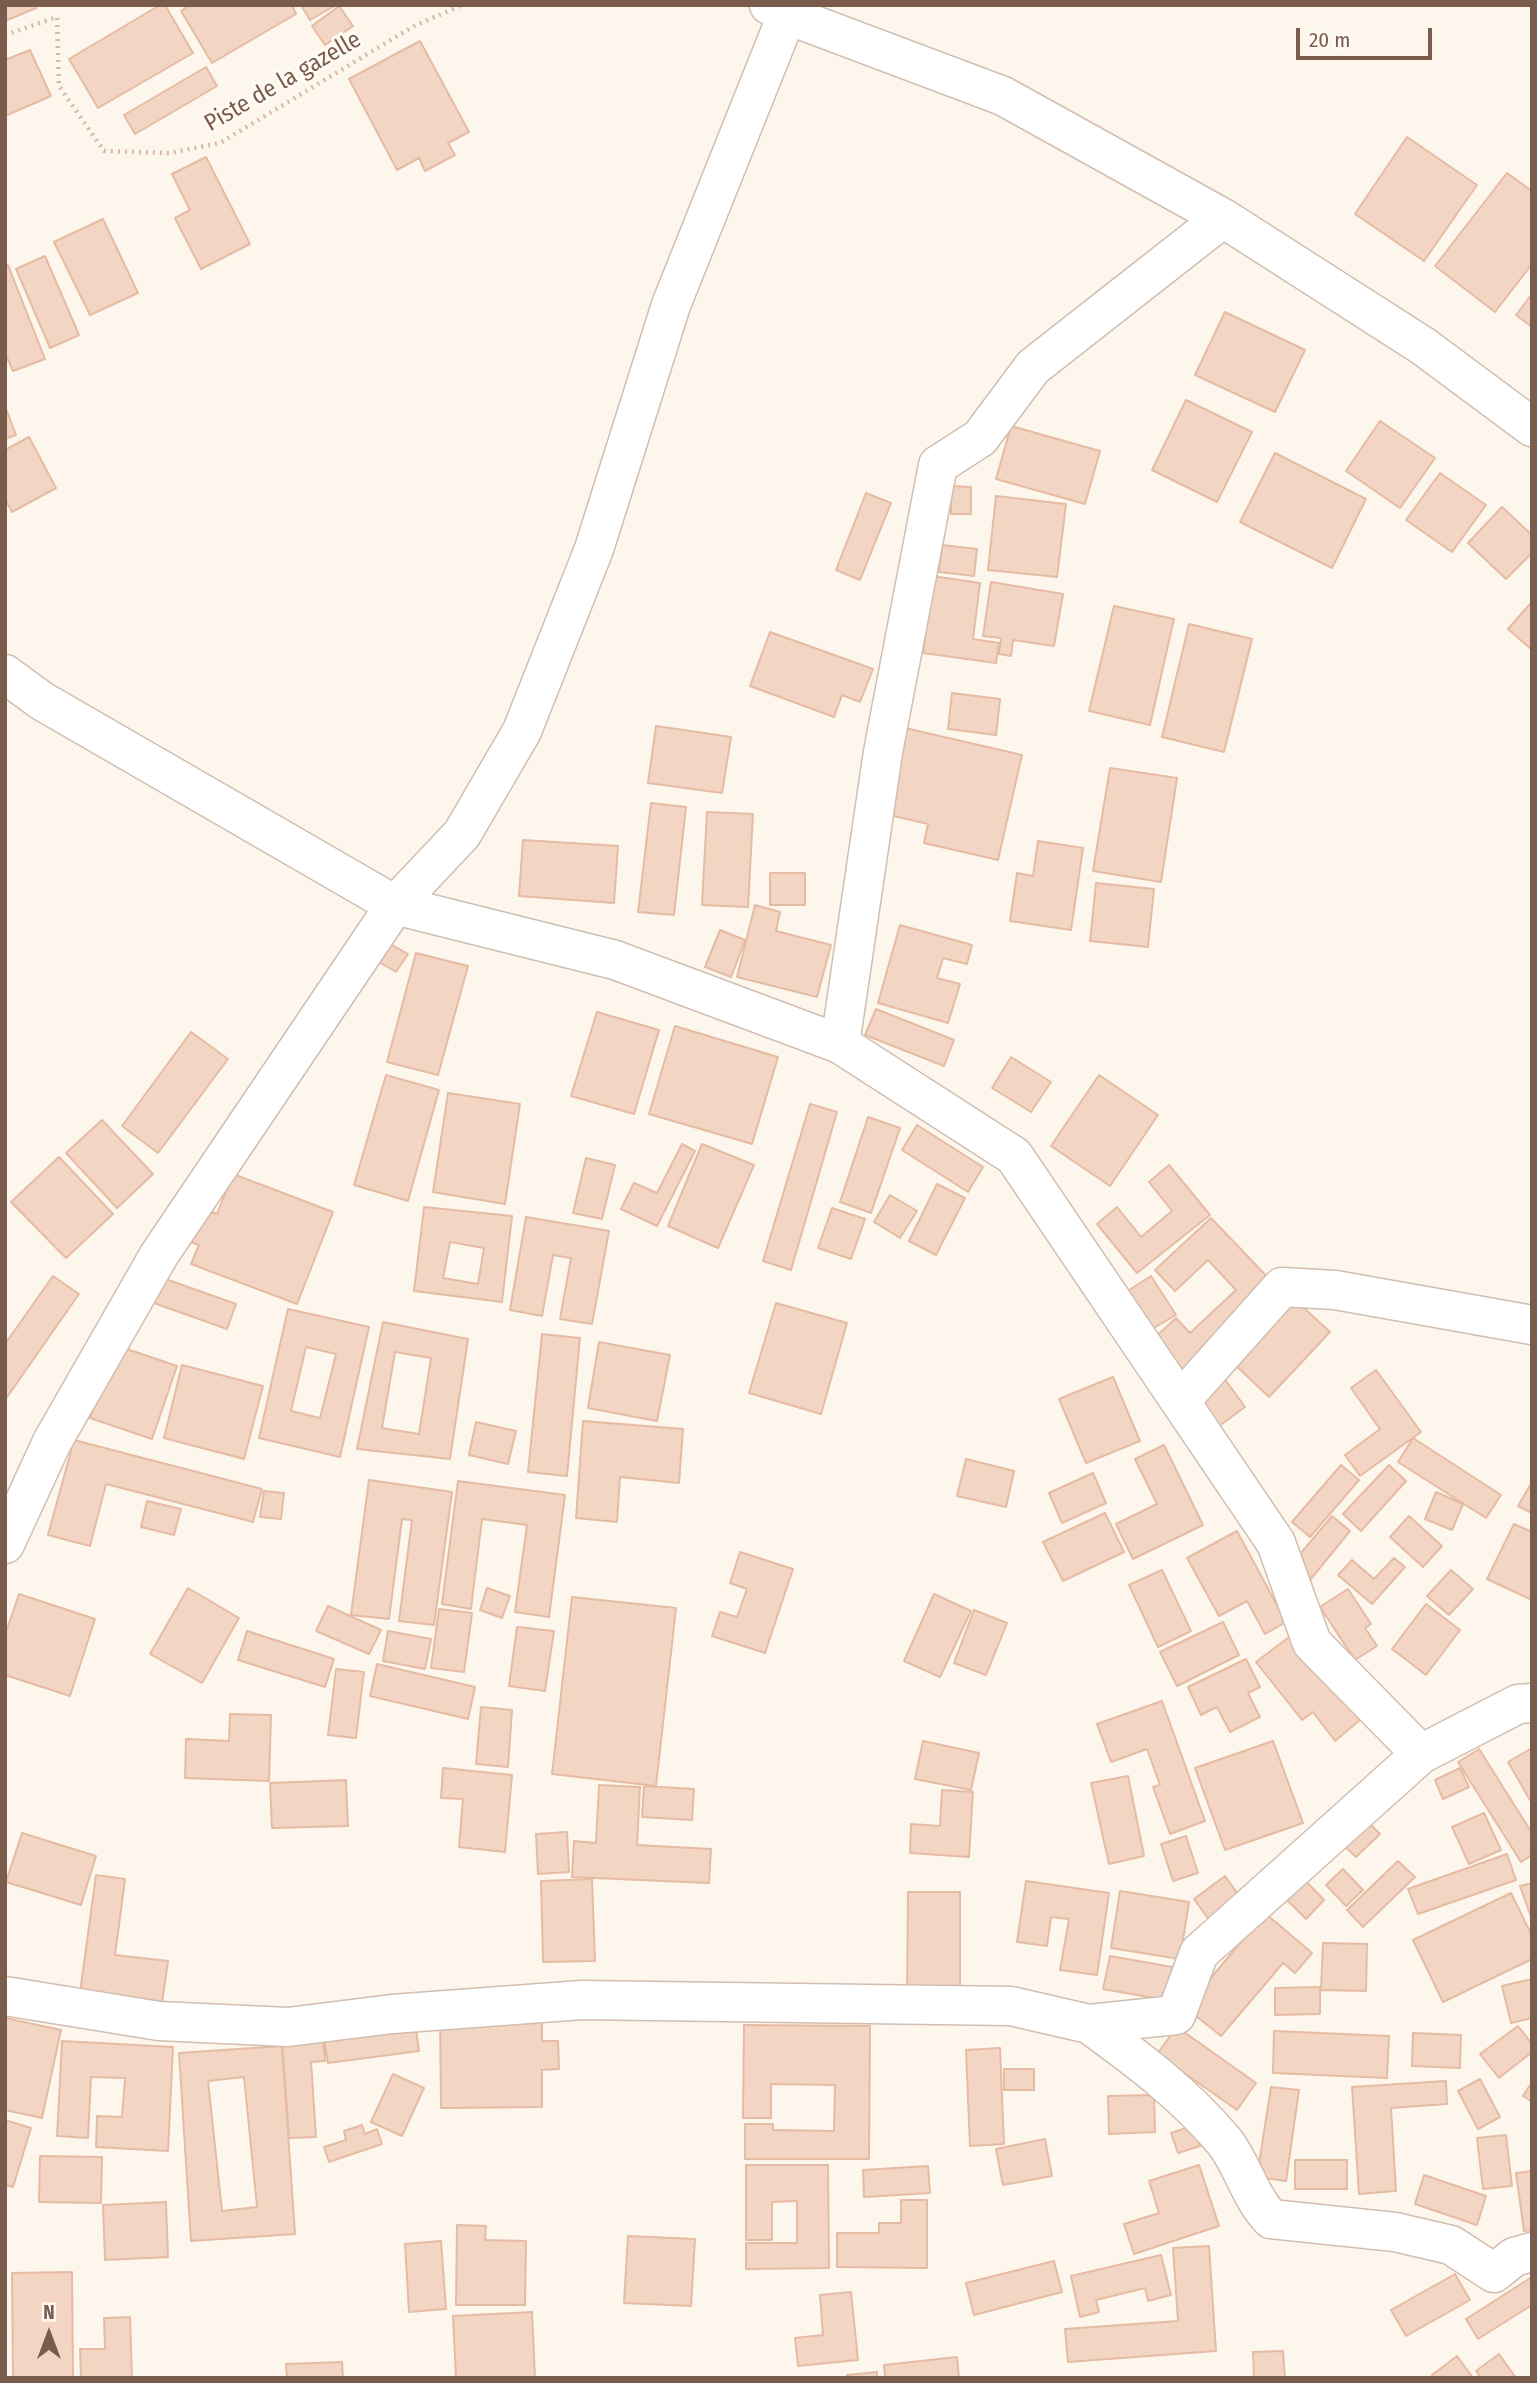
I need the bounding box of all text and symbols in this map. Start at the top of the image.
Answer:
scale bar [1299,14,1436,58]
street label: Piste de la gazelle [200,26,366,138]
text: 20 m [1309,27,1350,53]
north arrow [14,2299,84,2369]
text: N [43,2301,55,2324]

